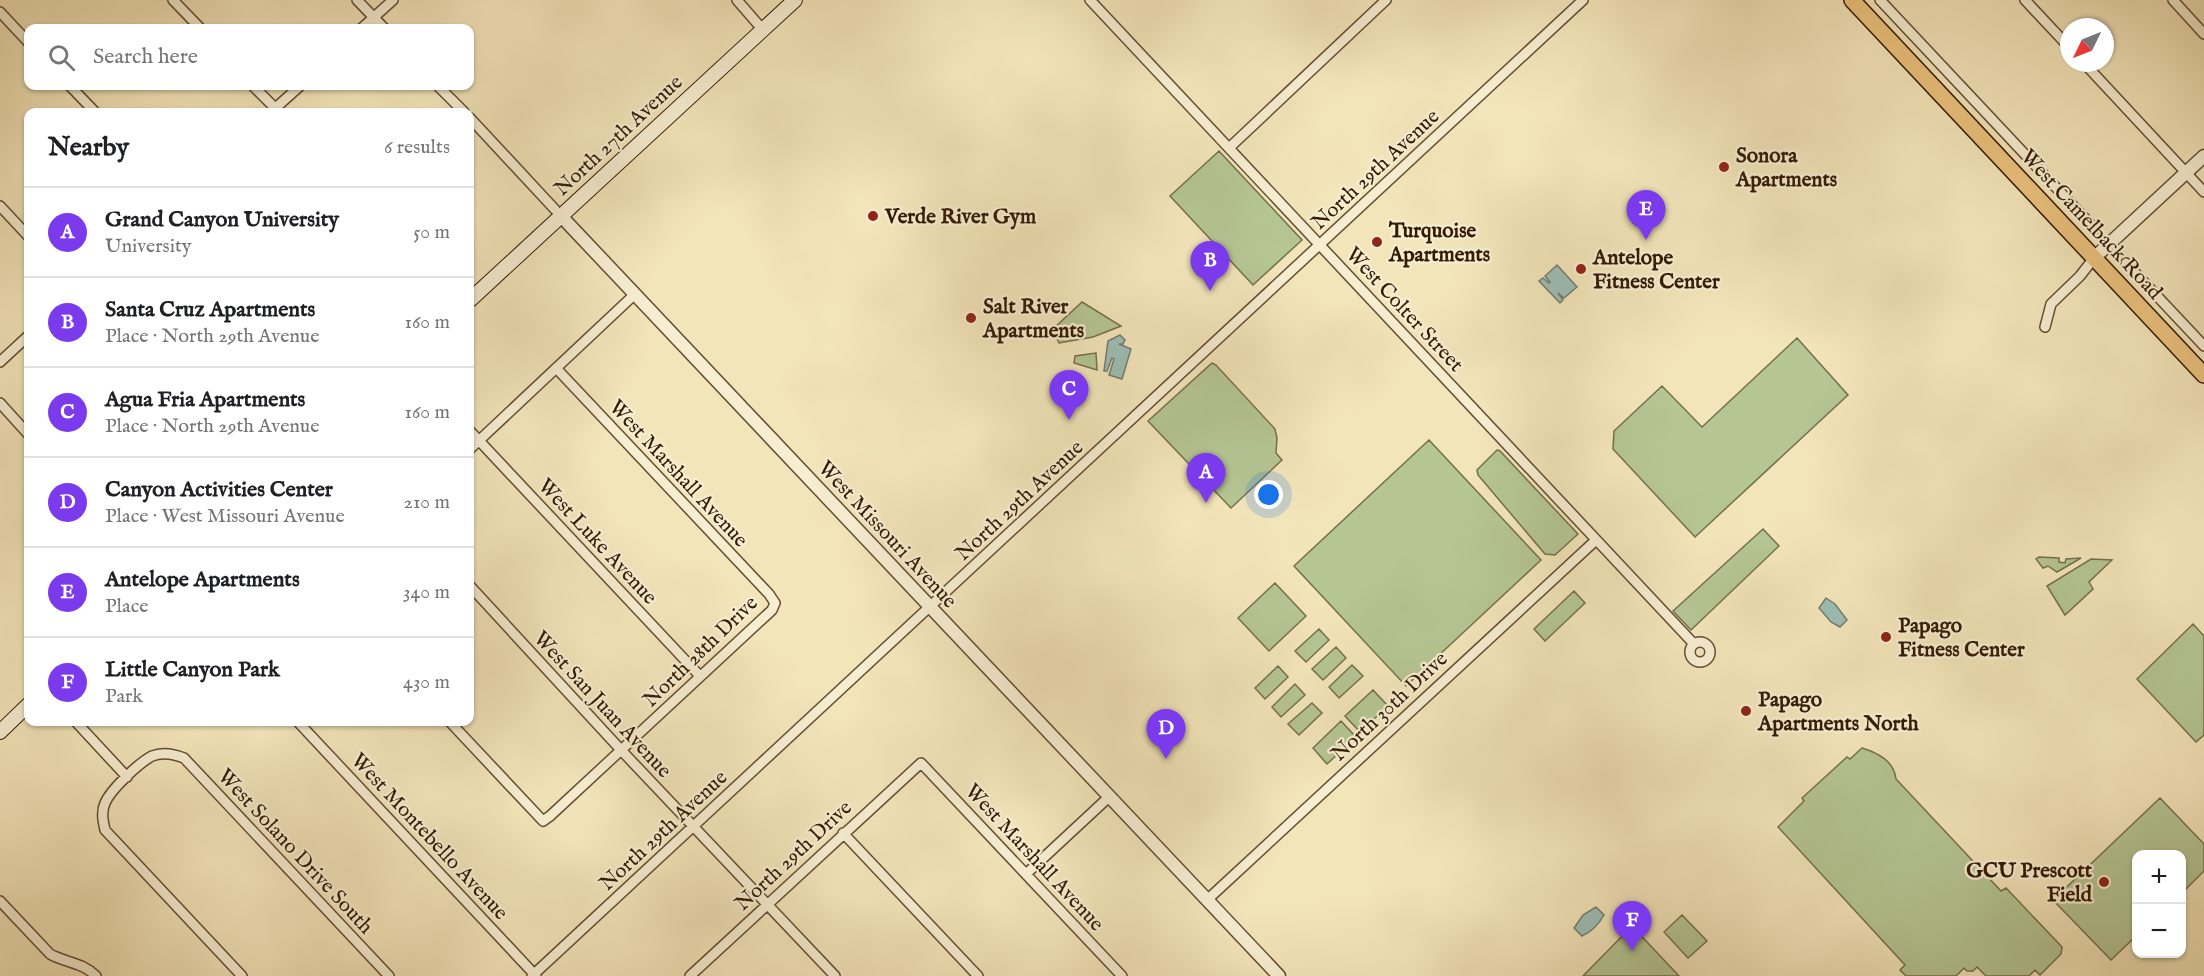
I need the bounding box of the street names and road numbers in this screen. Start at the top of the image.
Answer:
street label: North 27th Avenue [549,69,689,203]
street label: North 29th Avenue [1306,103,1446,236]
street label: West Camelback Road [2014,144,2168,306]
street label: West Colter Street [1339,242,1469,378]
street label: West Marshall Avenue [602,395,754,554]
street label: North 29th Avenue [950,434,1090,567]
street label: West Missouri Avenue [812,456,963,615]
street label: West Luke Avenue [531,473,663,611]
street label: North 28th Drive [638,590,764,714]
street label: West San Juan Avenue [527,626,677,784]
street label: North 30th Drive [1326,646,1454,768]
street label: West Montebello Avenue [344,748,514,927]
street label: West Solano Drive South [211,764,379,940]
street label: North 29th Avenue [594,764,734,897]
street label: West Marshall Avenue [958,779,1110,938]
street label: North 29th Drive [730,795,858,917]

